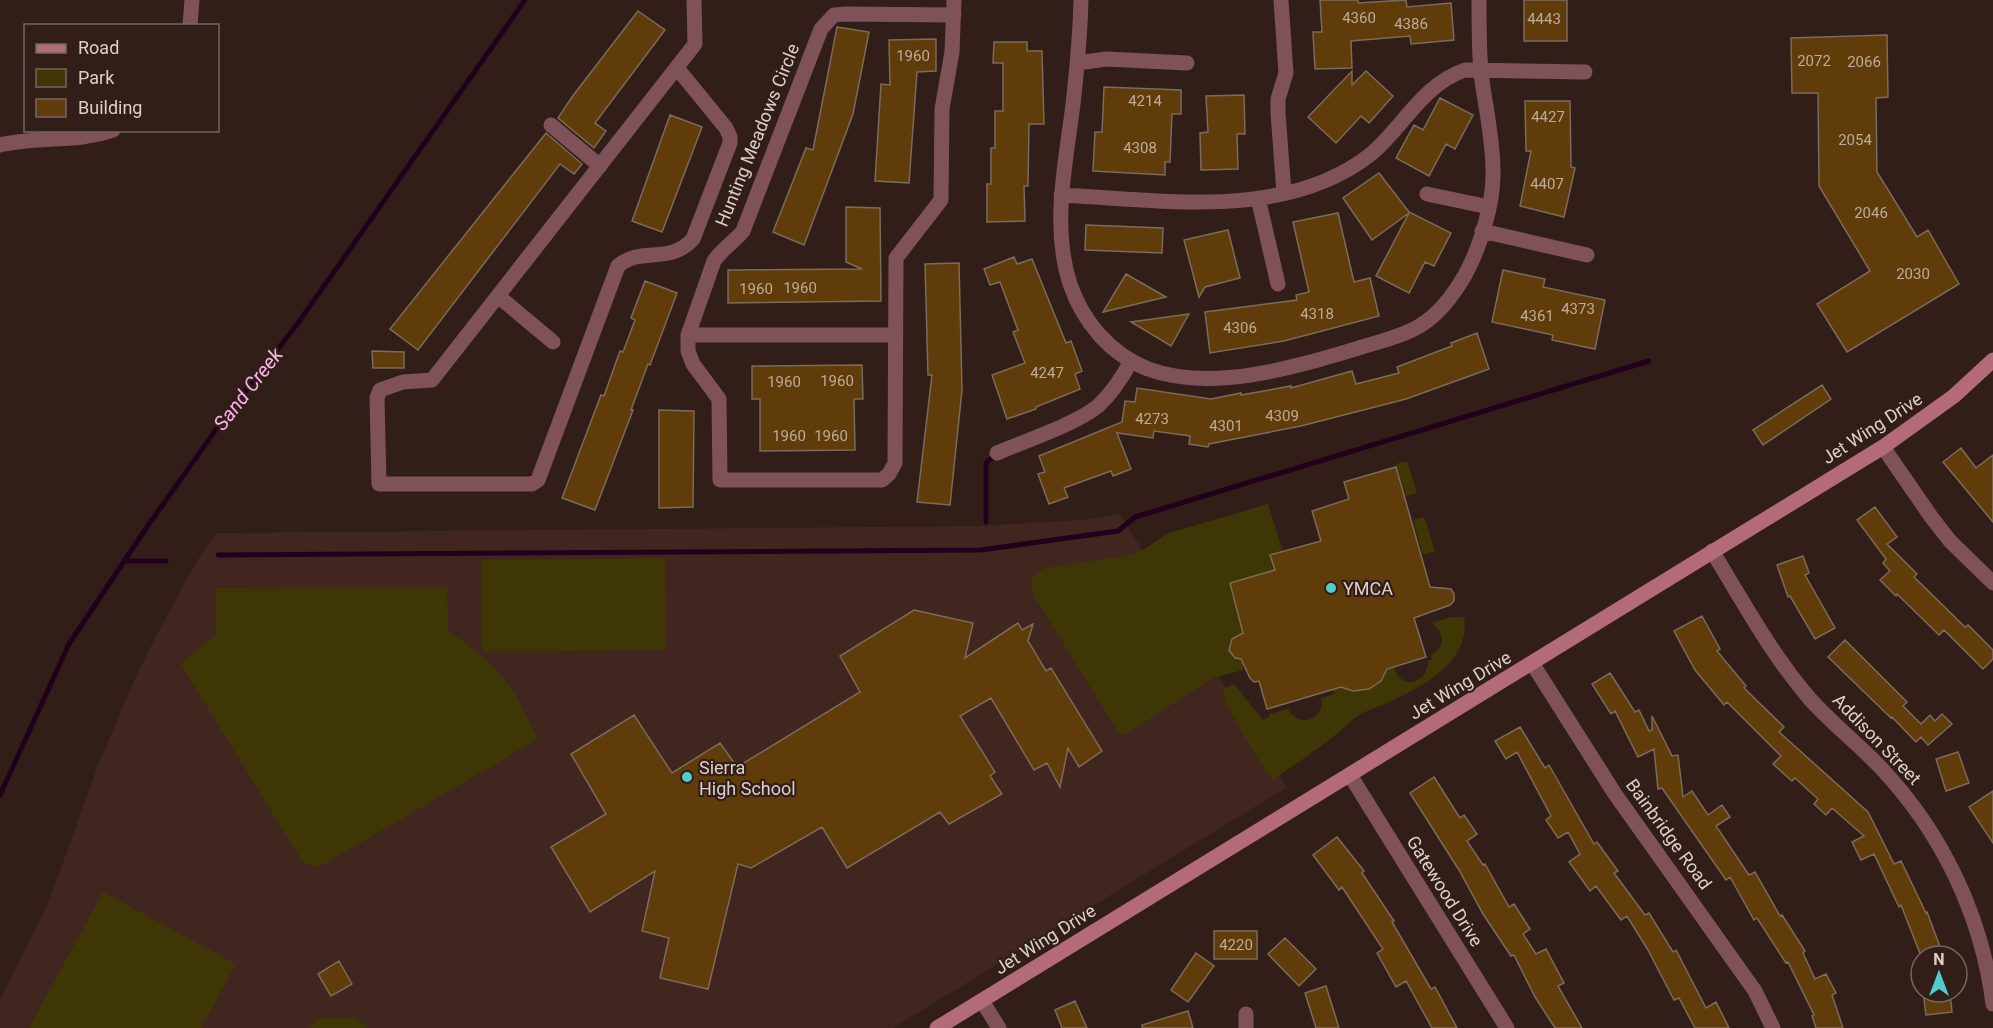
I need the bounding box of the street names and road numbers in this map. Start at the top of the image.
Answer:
street label: Hunting Meadows Circle [711,40,803,230]
street label: Jet Wing Drive [1818,388,1926,468]
street label: Jet Wing Drive [1405,646,1515,724]
street label: Addison Street [1829,689,1926,789]
street label: Bainbridge Road [1622,775,1716,893]
street label: Gatewood Drive [1403,832,1487,950]
street label: Jet Wing Drive [991,900,1099,978]

